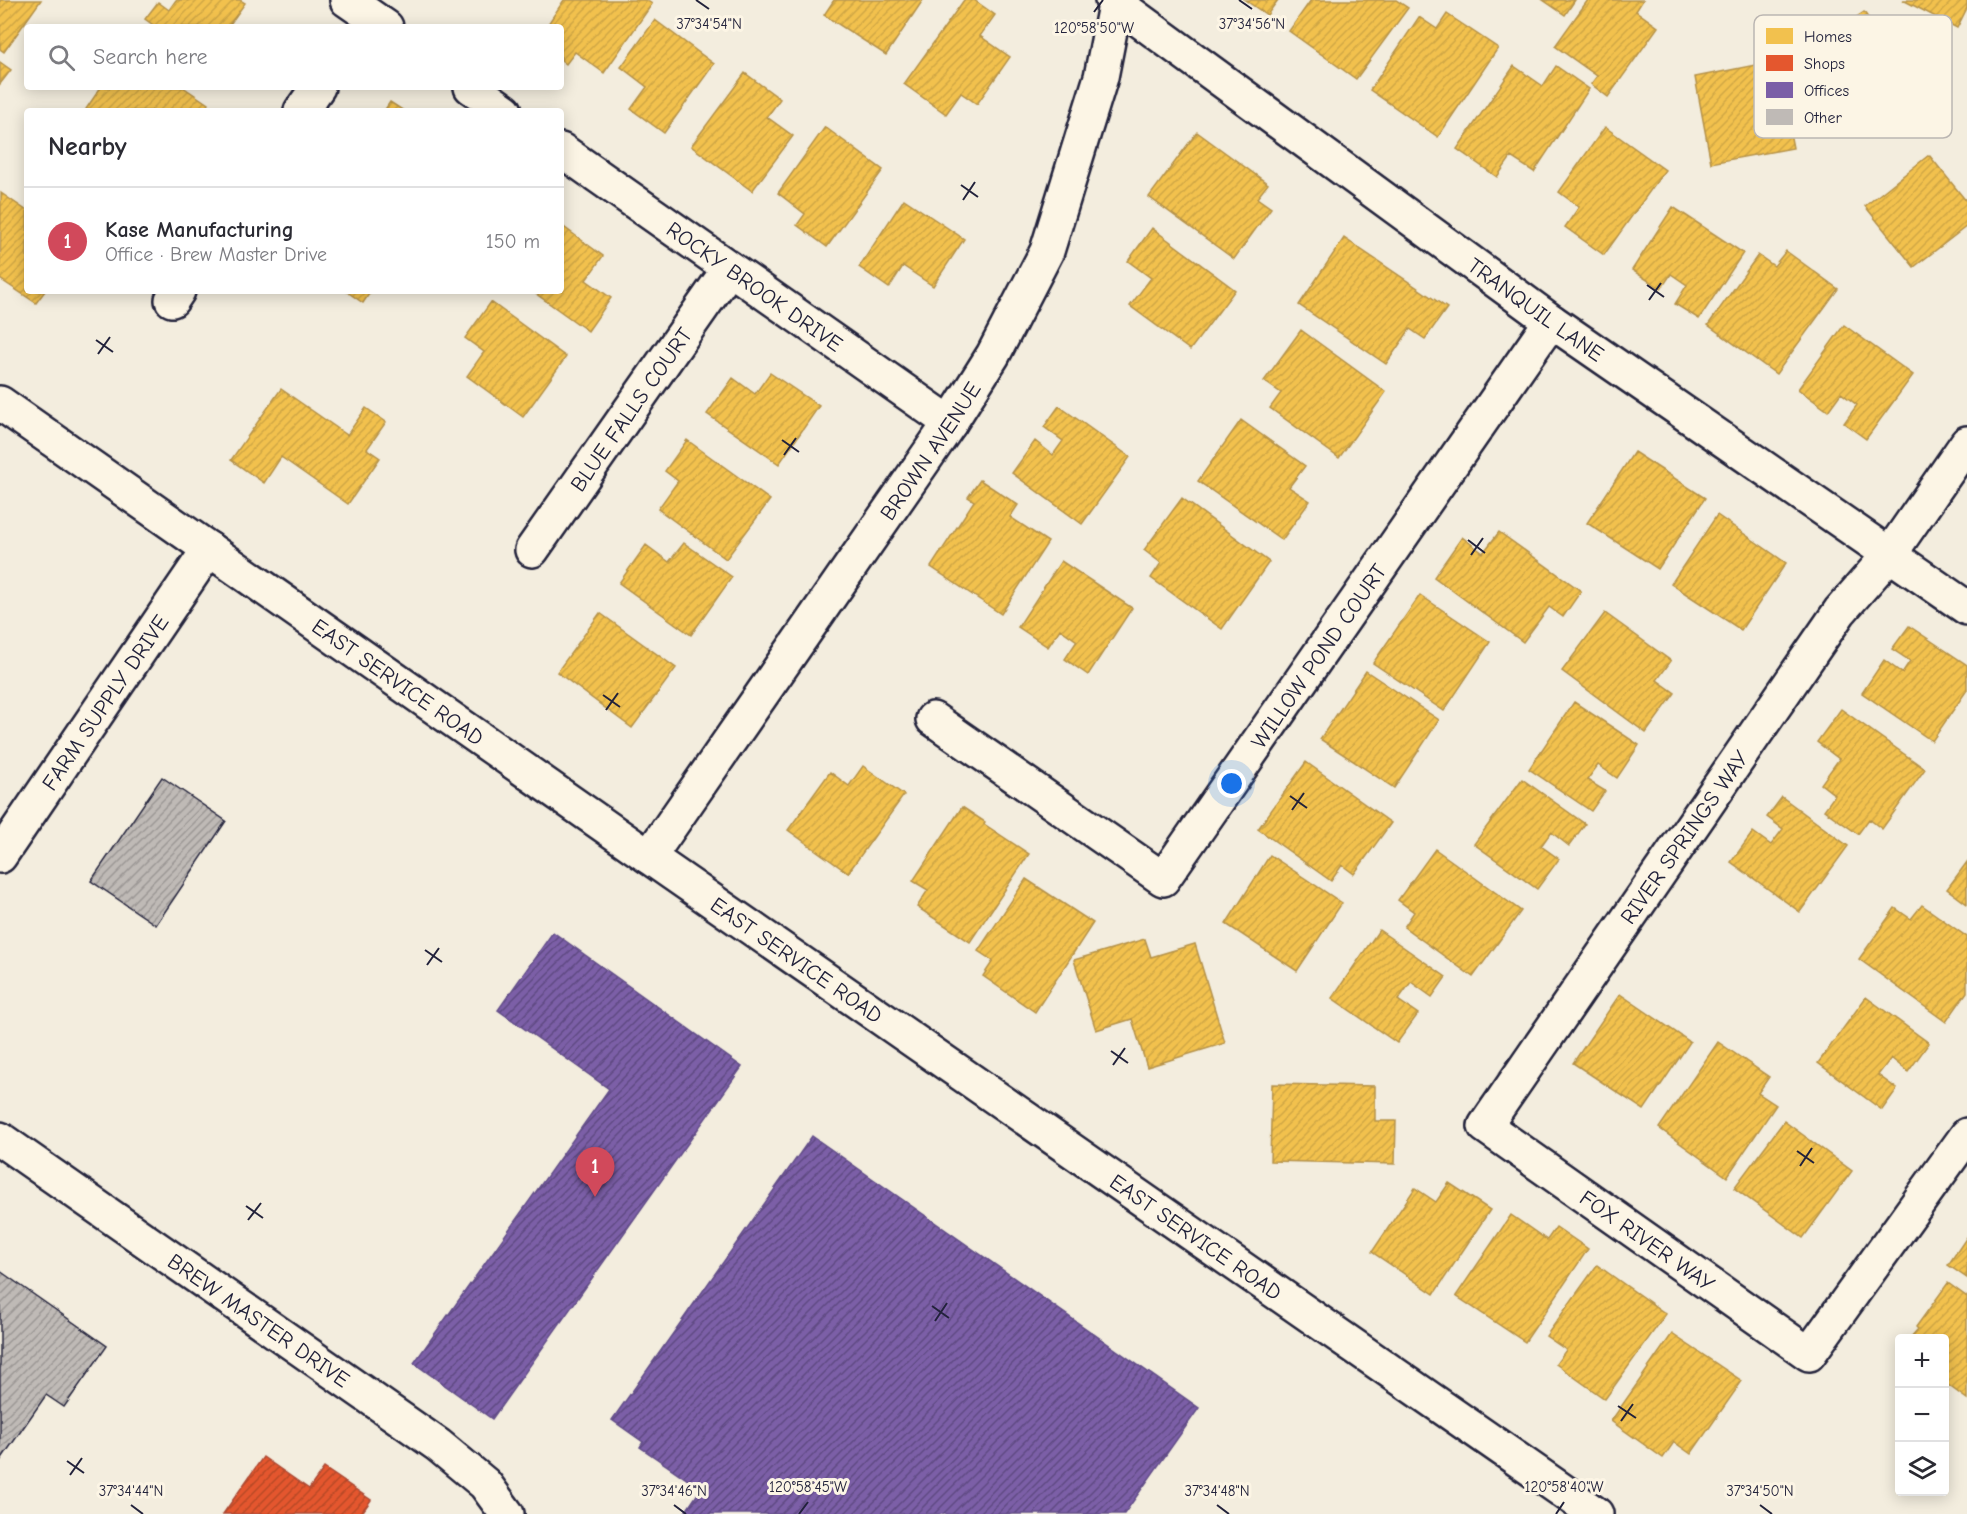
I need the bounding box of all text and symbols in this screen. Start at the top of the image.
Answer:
text: 37°34'54"N [676,15,742,33]
text: 37°34'56"N [1219,15,1285,33]
legend [1754,15,1952,138]
text: 120°58'50"W [1054,19,1134,37]
search box [24,24,564,90]
text: Homes [1804,28,1852,46]
icon: search [45,41,78,74]
text: Search here [93,44,208,70]
text: Shops [1804,55,1845,73]
text: Offices [1804,82,1850,100]
text: Other [1804,109,1842,127]
text: Nearby [48,132,127,162]
street label: ROCKY BROOK DRIVE [661,216,847,358]
text: Kase Manufacturing [105,217,294,243]
text: 1 [64,230,71,253]
text: 150 m [486,230,540,253]
text: Office · Brew Master Drive [105,243,327,266]
street label: TRANQUIL LANE [1462,253,1609,368]
street label: BLUE FALLS COURT [565,322,698,497]
street label: BROWN AVENUE [875,377,987,525]
street label: WILLOW POND COURT [1246,559,1392,754]
street label: FARM SUPPLY DRIVE [37,610,174,795]
street label: EAST SERVICE ROAD [307,613,488,751]
street label: RIVER SPRINGS WAY [1615,746,1754,929]
your location [1217,769,1246,798]
street label: EAST SERVICE ROAD [705,892,887,1029]
pin: 1 [576,1148,614,1197]
street label: EAST SERVICE ROAD [1105,1169,1287,1306]
street label: FOX RIVER WAY [1575,1185,1719,1297]
street label: BREW MASTER DRIVE [163,1248,354,1393]
map controls [1895,1334,1949,1496]
button: + [1895,1334,1949,1388]
button: − [1895,1388,1949,1442]
button: layers [1895,1442,1949,1496]
text: 120°58'45"W [769,1478,847,1496]
text: 120°58'40"W [1525,1478,1603,1496]
text: 37°34'44"N [99,1482,163,1500]
text: 37°34'46"N [641,1482,707,1500]
text: 37°34'48"N [1184,1482,1250,1500]
text: 37°34'50"N [1726,1482,1794,1500]

